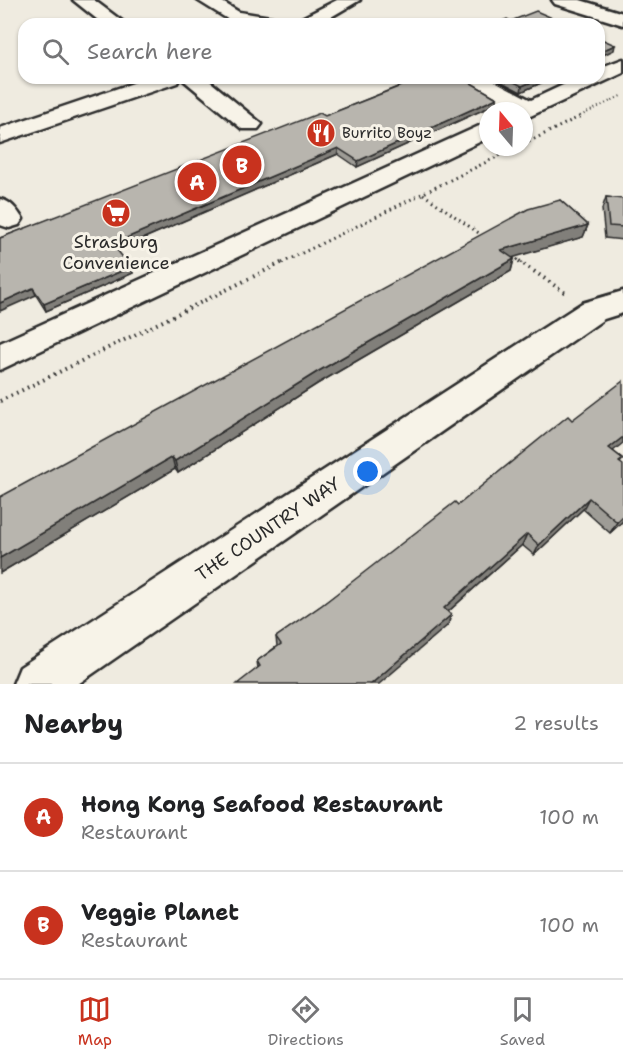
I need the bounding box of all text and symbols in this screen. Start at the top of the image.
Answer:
search box [18,18,605,84]
icon: search [39,35,72,68]
text: Search here [87,37,213,66]
north arrow [479,102,533,156]
restaurant icon: Burrito Boyz [305,117,337,149]
place label: Burrito Boyz [342,123,432,143]
pin: B [222,142,262,188]
pin: A [178,160,216,204]
supermarket icon: Strasburg Convenience [100,197,132,229]
place label: Strasburg Convenience [62,230,170,275]
your location [353,457,382,486]
street label: THE COUNTRY WAY [191,472,345,586]
text: Nearby [24,706,123,741]
text: 2 results [513,710,599,736]
text: Hong Kong Seafood Restaurant [81,790,443,819]
text: A [36,804,51,830]
text: 100 m [539,804,599,830]
text: Restaurant [81,819,188,845]
text: Veggie Planet [81,898,239,927]
text: B [37,912,50,938]
text: 100 m [539,912,599,938]
text: Restaurant [81,927,188,953]
tab: Map [78,993,112,1050]
tab: Directions [268,993,344,1050]
tab: Saved [500,993,545,1050]

